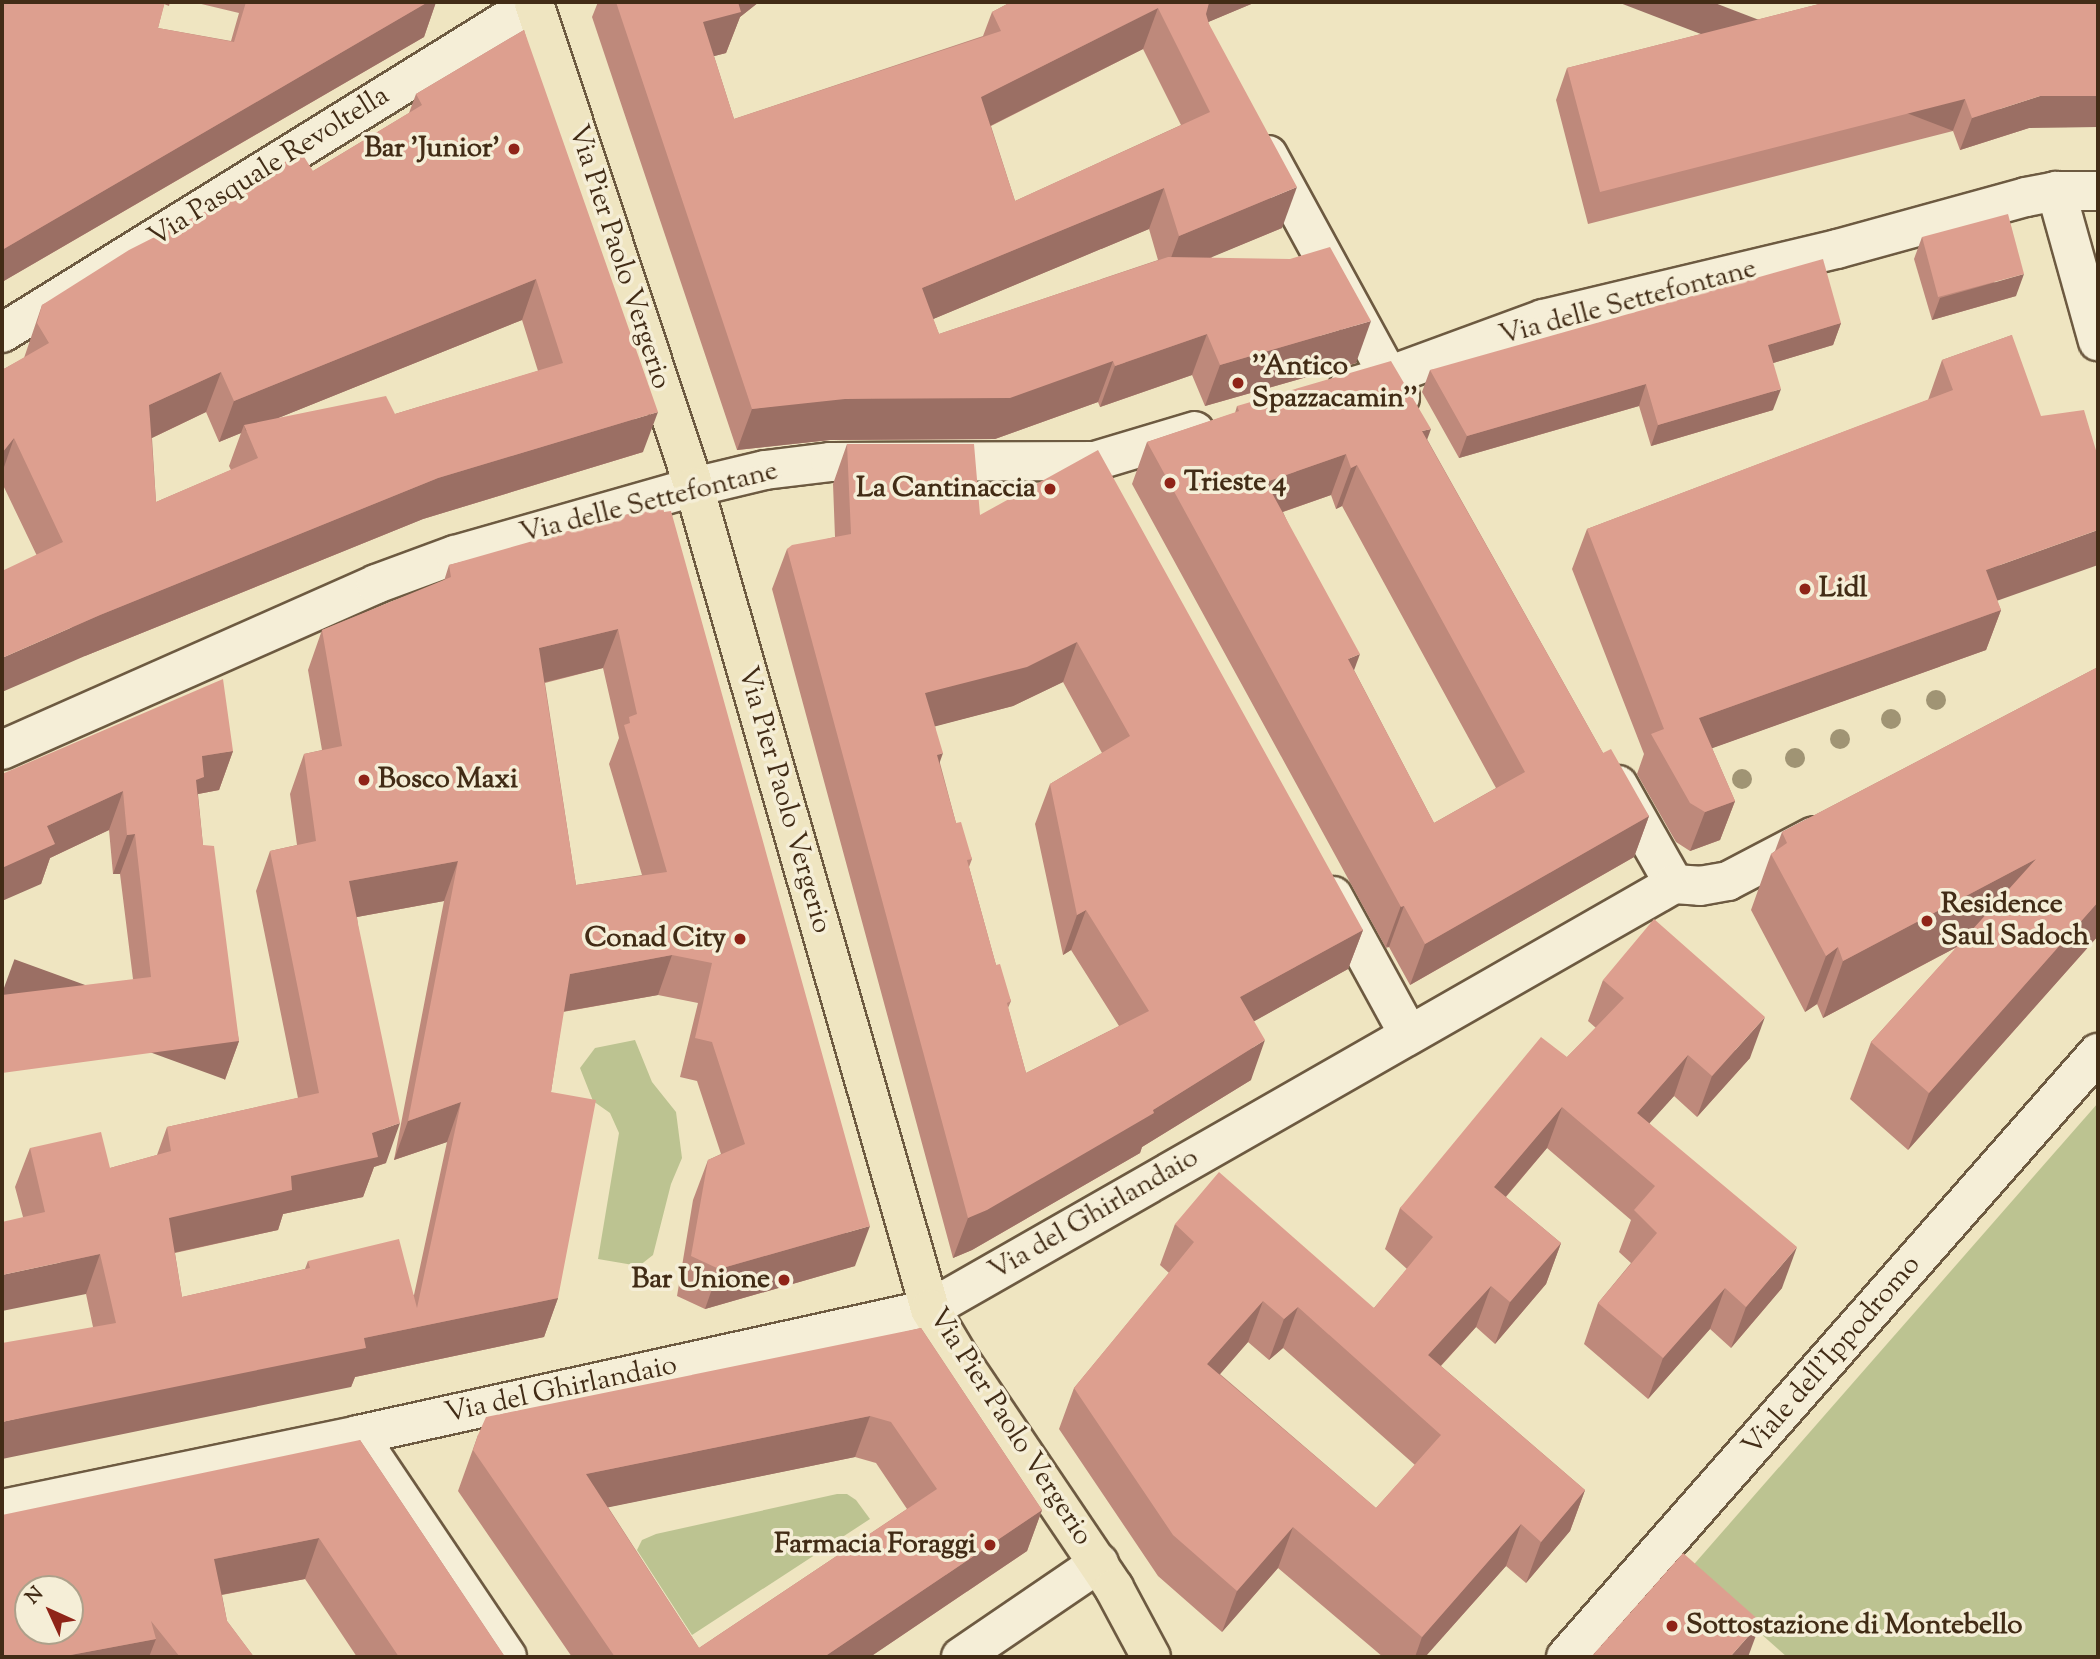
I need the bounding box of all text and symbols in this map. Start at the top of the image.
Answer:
street label: Via Pasquale Revoltella [142,79,396,255]
street label: Via Pier Paolo Vergerio [560,121,678,393]
place label: Bar 'Junior' [364,132,500,166]
marker: Bar 'Junior' [506,141,522,157]
street label: Via delle Settefontane [1496,252,1760,354]
place label: ''Antico Spazzacamin'' [1252,350,1418,416]
marker: ''Antico Spazzacamin'' [1230,375,1246,391]
street label: Via delle Settefontane [516,455,782,551]
place label: Trieste 4 [1184,466,1286,500]
place label: La Cantinaccia [856,472,1036,506]
marker: Trieste 4 [1162,475,1178,491]
marker: La Cantinaccia [1042,481,1058,497]
place label: Lidl [1819,572,1867,606]
marker: Lidl [1797,581,1813,597]
street label: Via Pier Paolo Vergerio [730,663,838,937]
place label: Bosco Maxi [378,763,518,797]
marker: Bosco Maxi [356,772,372,788]
place label: Residence Saul Sadoch [1941,888,2089,954]
marker: Residence Saul Sadoch [1919,913,1935,929]
place label: Conad City [585,922,726,956]
marker: Conad City [732,931,748,947]
street label: Via del Ghirlandaio [983,1141,1205,1289]
street label: Viale dell'Ippodromo [1736,1249,1928,1463]
place label: Bar Unione [632,1263,770,1297]
marker: Bar Unione [776,1272,792,1288]
street label: Via Pier Paolo Vergerio [921,1302,1099,1552]
street label: Via del Ghirlandaio [442,1349,680,1431]
place label: Farmacia Foraggi [774,1528,976,1562]
marker: Farmacia Foraggi [982,1537,998,1553]
north arrow [14,1575,84,1645]
text: N [20,1581,50,1611]
place label: Sottostazione di Montebello [1686,1609,2023,1643]
marker: Sottostazione di Montebello [1664,1618,1680,1634]

